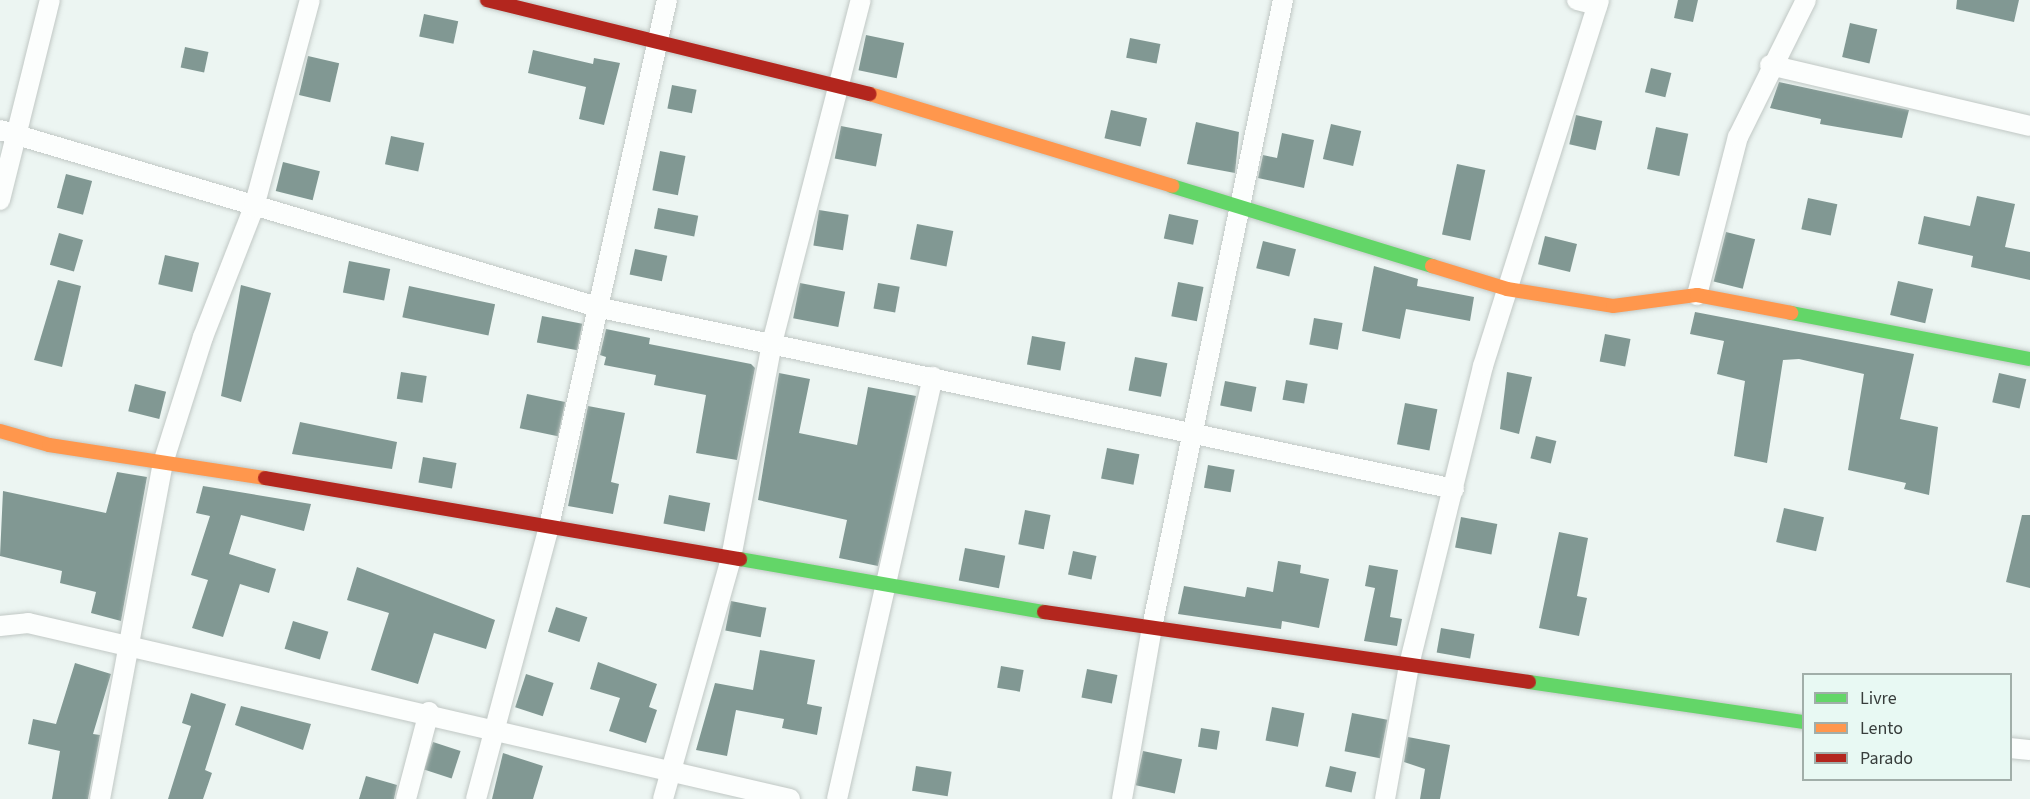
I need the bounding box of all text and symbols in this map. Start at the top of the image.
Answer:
legend [1802,673,2012,781]
text: Livre [1860,686,1897,711]
text: Lento [1860,716,1903,741]
text: Parado [1860,746,1913,771]

